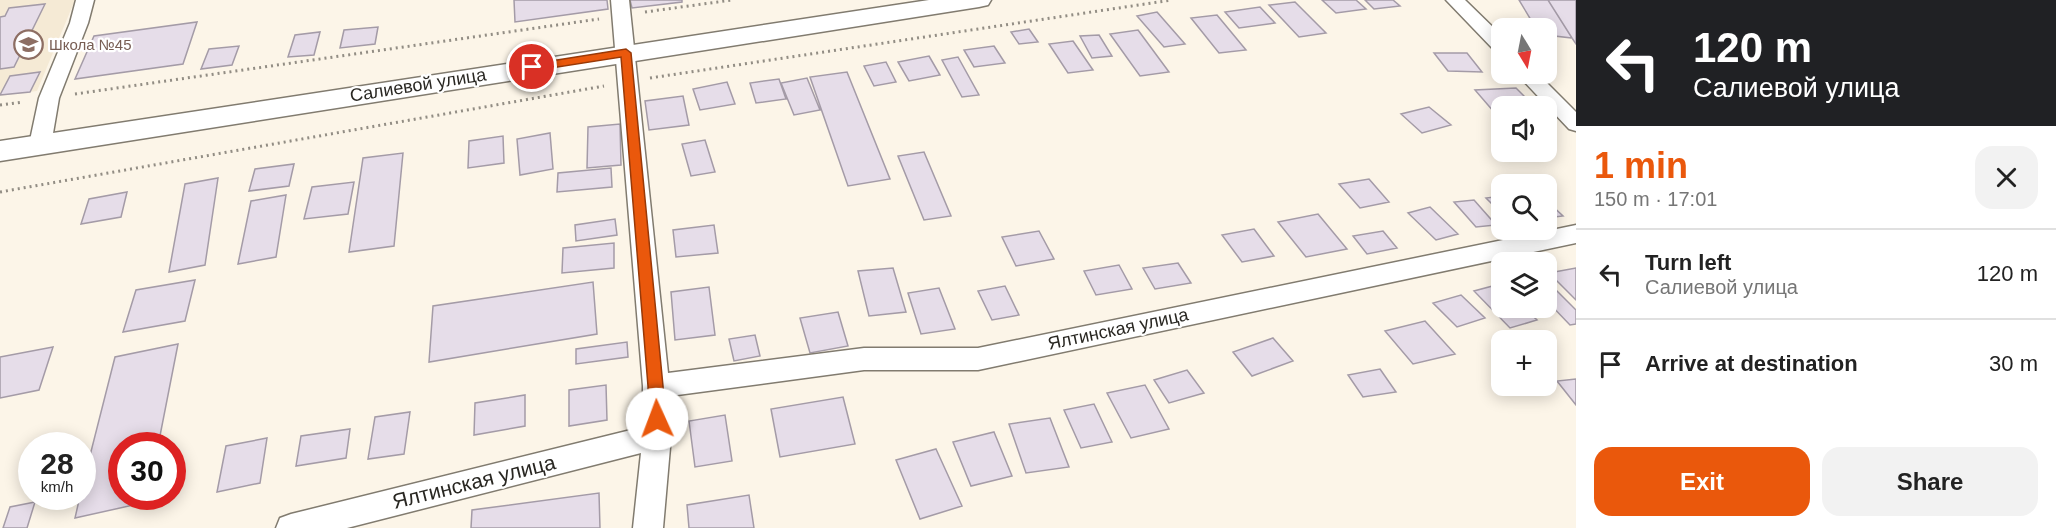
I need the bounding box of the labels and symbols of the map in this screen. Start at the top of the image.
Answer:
north arrow [1491,18,1557,84]
school or university icon: Школа №45 [12,29,44,61]
place label: Школа №45 [49,36,132,53]
pin [506,41,557,92]
street label: Салиевой улица [348,64,489,106]
street label: Ялтинская улица [1046,304,1191,354]
position arrow [625,387,689,451]
speed limit sign: 30 [108,432,186,510]
street label: Ялтинская улица [390,450,558,513]

